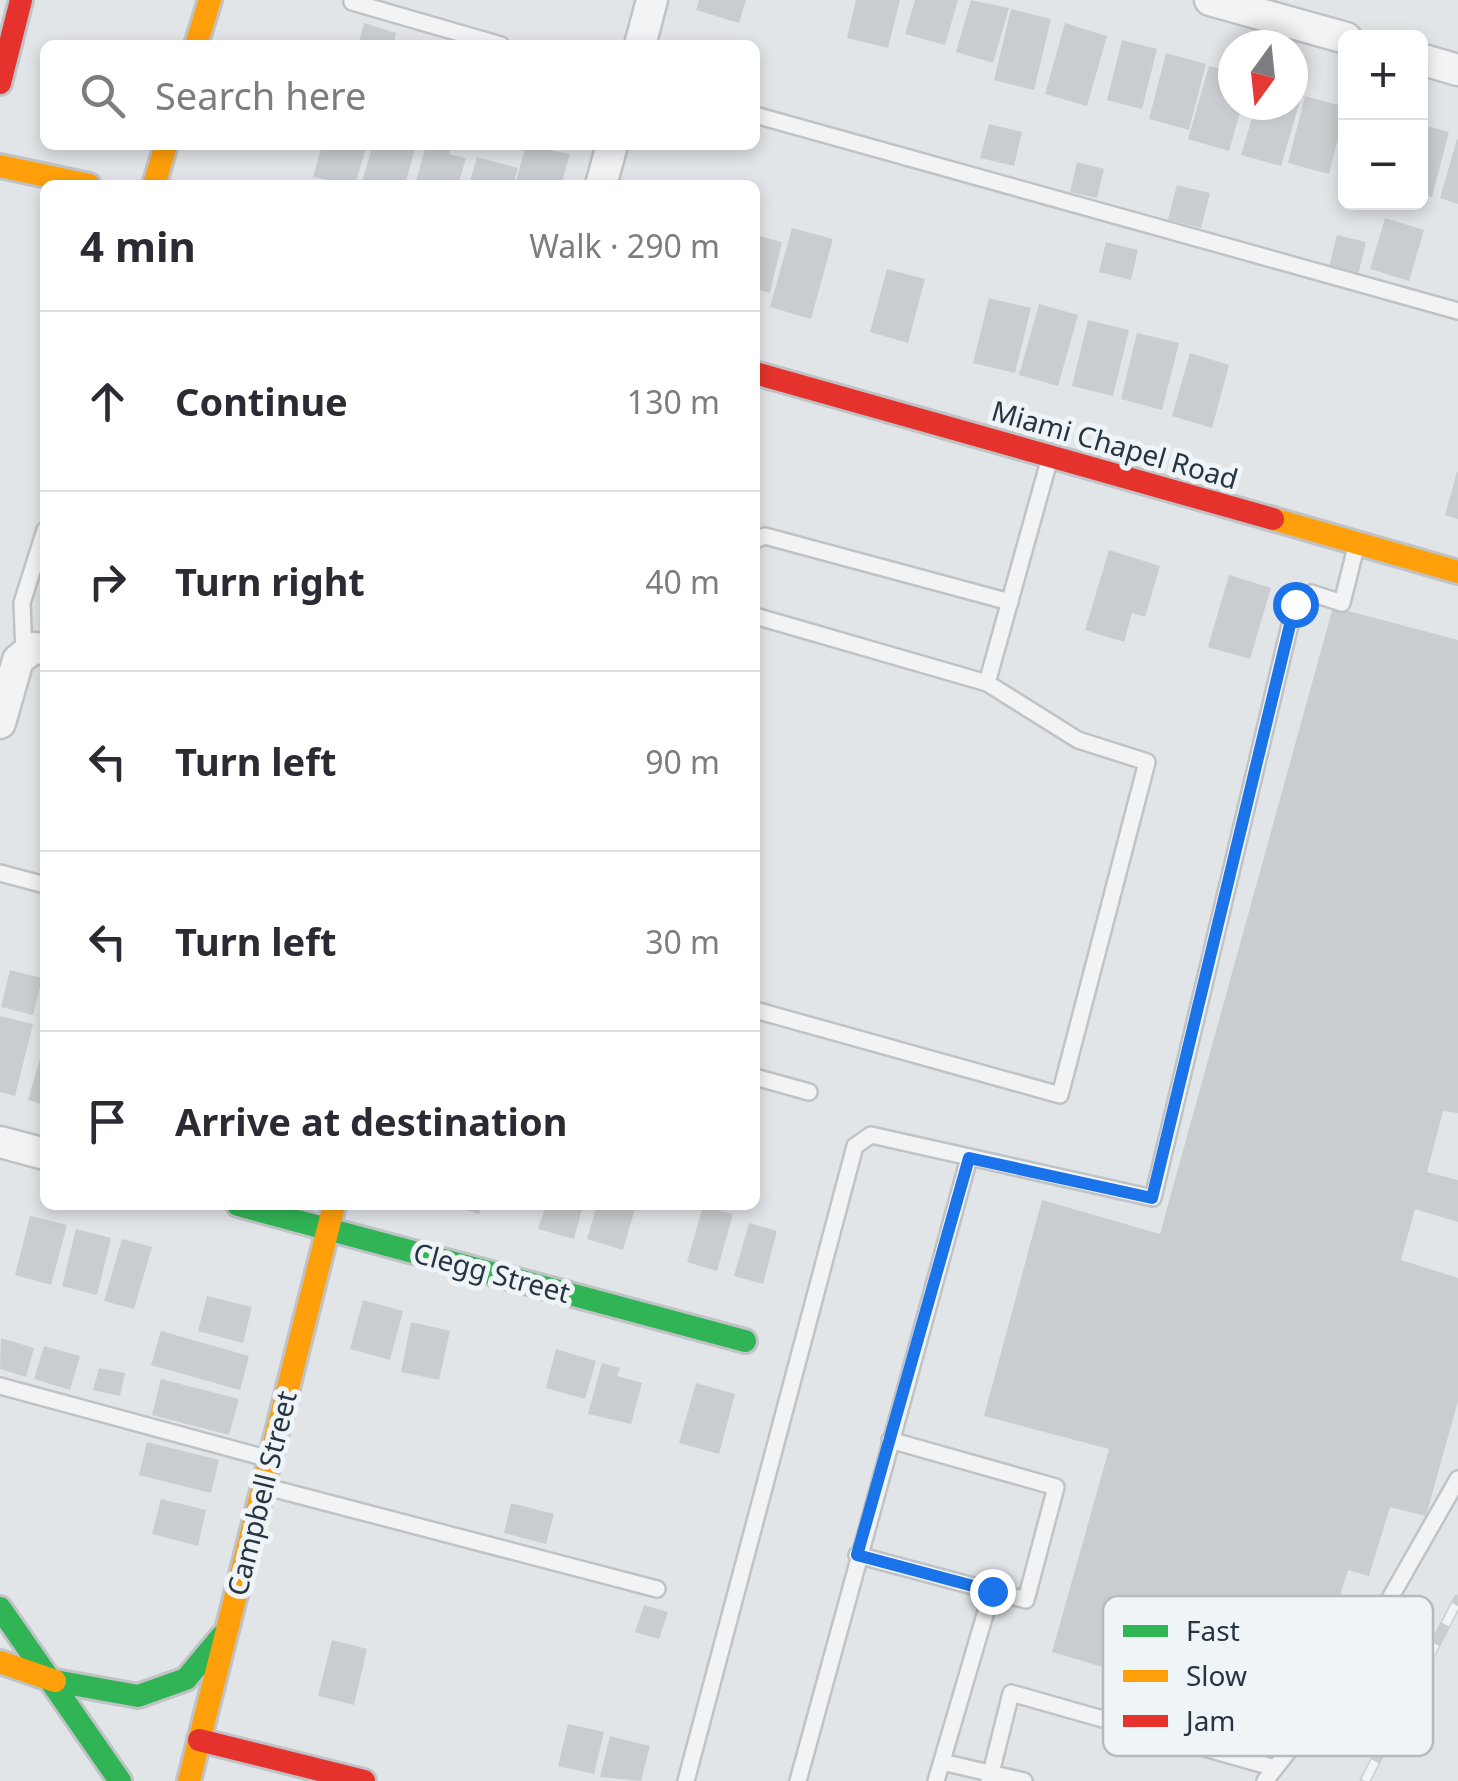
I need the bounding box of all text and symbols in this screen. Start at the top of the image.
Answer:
north arrow [1218,30,1308,120]
map controls [1338,30,1428,210]
button: + [1338,30,1428,120]
search box [40,40,760,150]
icon: search [75,68,130,123]
text: Search here [155,69,366,121]
button: − [1338,120,1428,210]
text: 4 min [80,217,196,274]
text: Walk · 290 m [529,224,720,267]
icon: ahead [80,374,135,429]
text: Continue [175,375,348,427]
text: 130 m [627,380,720,423]
street label: Miami Chapel Road [987,391,1243,497]
icon: right [80,554,135,609]
text: Turn right [175,555,365,607]
text: 40 m [645,560,720,603]
route start [1273,582,1319,628]
icon: left [80,734,135,789]
text: Turn left [175,735,337,787]
text: 90 m [645,740,720,783]
icon: left [80,914,135,969]
text: Turn left [175,915,337,967]
text: 30 m [645,920,720,963]
icon: arrive [80,1094,135,1149]
text: Arrive at destination [175,1095,567,1147]
street label: Clegg Street [410,1233,574,1311]
street label: Campbell Street [217,1387,305,1599]
route end [970,1569,1016,1615]
legend [1103,1596,1433,1756]
text: Fast [1186,1611,1240,1649]
text: Slow [1186,1656,1247,1694]
text: Jam [1183,1701,1236,1739]

